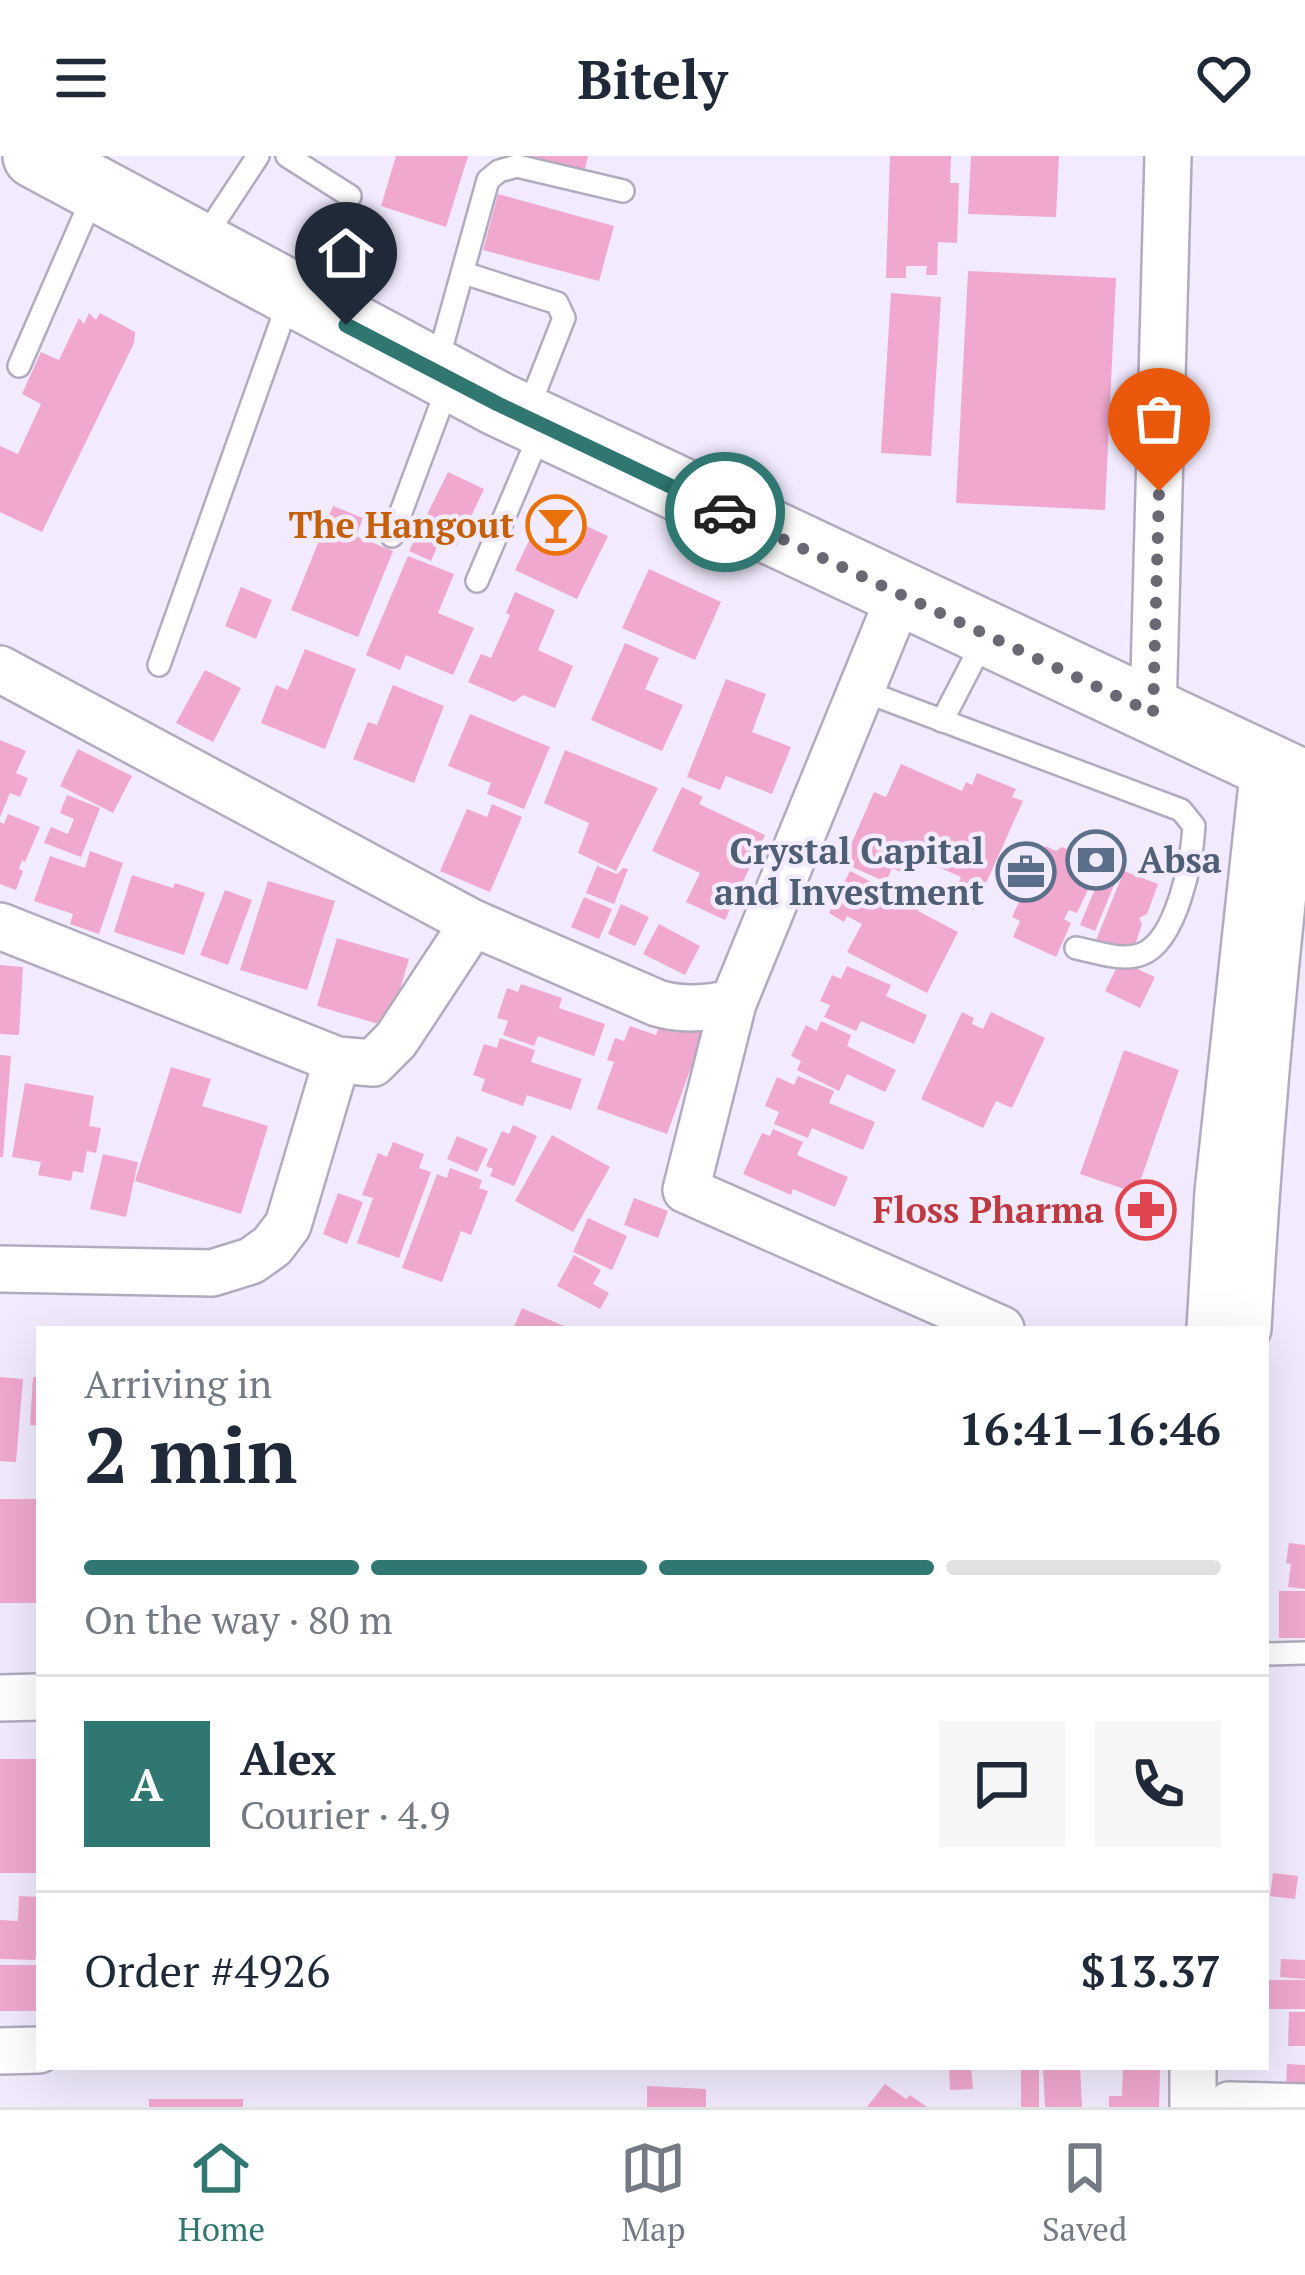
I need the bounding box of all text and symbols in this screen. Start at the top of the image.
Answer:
text: Bitely [578,43,727,114]
icon: menu [48,45,114,111]
icon: heart [1191,45,1257,111]
pin [295,202,397,325]
icon: home [313,220,379,286]
pin [1108,368,1210,491]
icon: bag [1126,386,1192,452]
courier [665,452,785,572]
icon: car [692,479,758,545]
bar icon: The Hangout [525,494,587,556]
place label: The Hangout [289,501,514,548]
place label: Crystal Capital and Investment [714,827,984,915]
bank icon: Absa [1065,829,1127,891]
place label: Absa [1138,836,1222,883]
office icon: Crystal Capital and Investment [995,841,1057,903]
pharmacy icon: Floss Pharma [1115,1179,1177,1241]
place label: Floss Pharma [873,1186,1104,1233]
text: Arriving in [84,1357,272,1409]
text: 16:41–16:46 [959,1398,1221,1458]
text: 2 min [84,1402,297,1505]
text: On the way · 80 m [84,1593,393,1645]
button: chat [939,1721,1065,1847]
button: phone [1095,1721,1221,1847]
text: Alex [240,1728,336,1788]
text: A [131,1754,163,1814]
text: Courier · 4.9 [240,1788,450,1840]
text: Order #4926 [84,1940,330,2000]
text: $13.37 [1081,1940,1221,2000]
tab: Home [178,2135,265,2250]
tab: Map [620,2135,686,2250]
tab: Saved [1042,2135,1127,2250]

